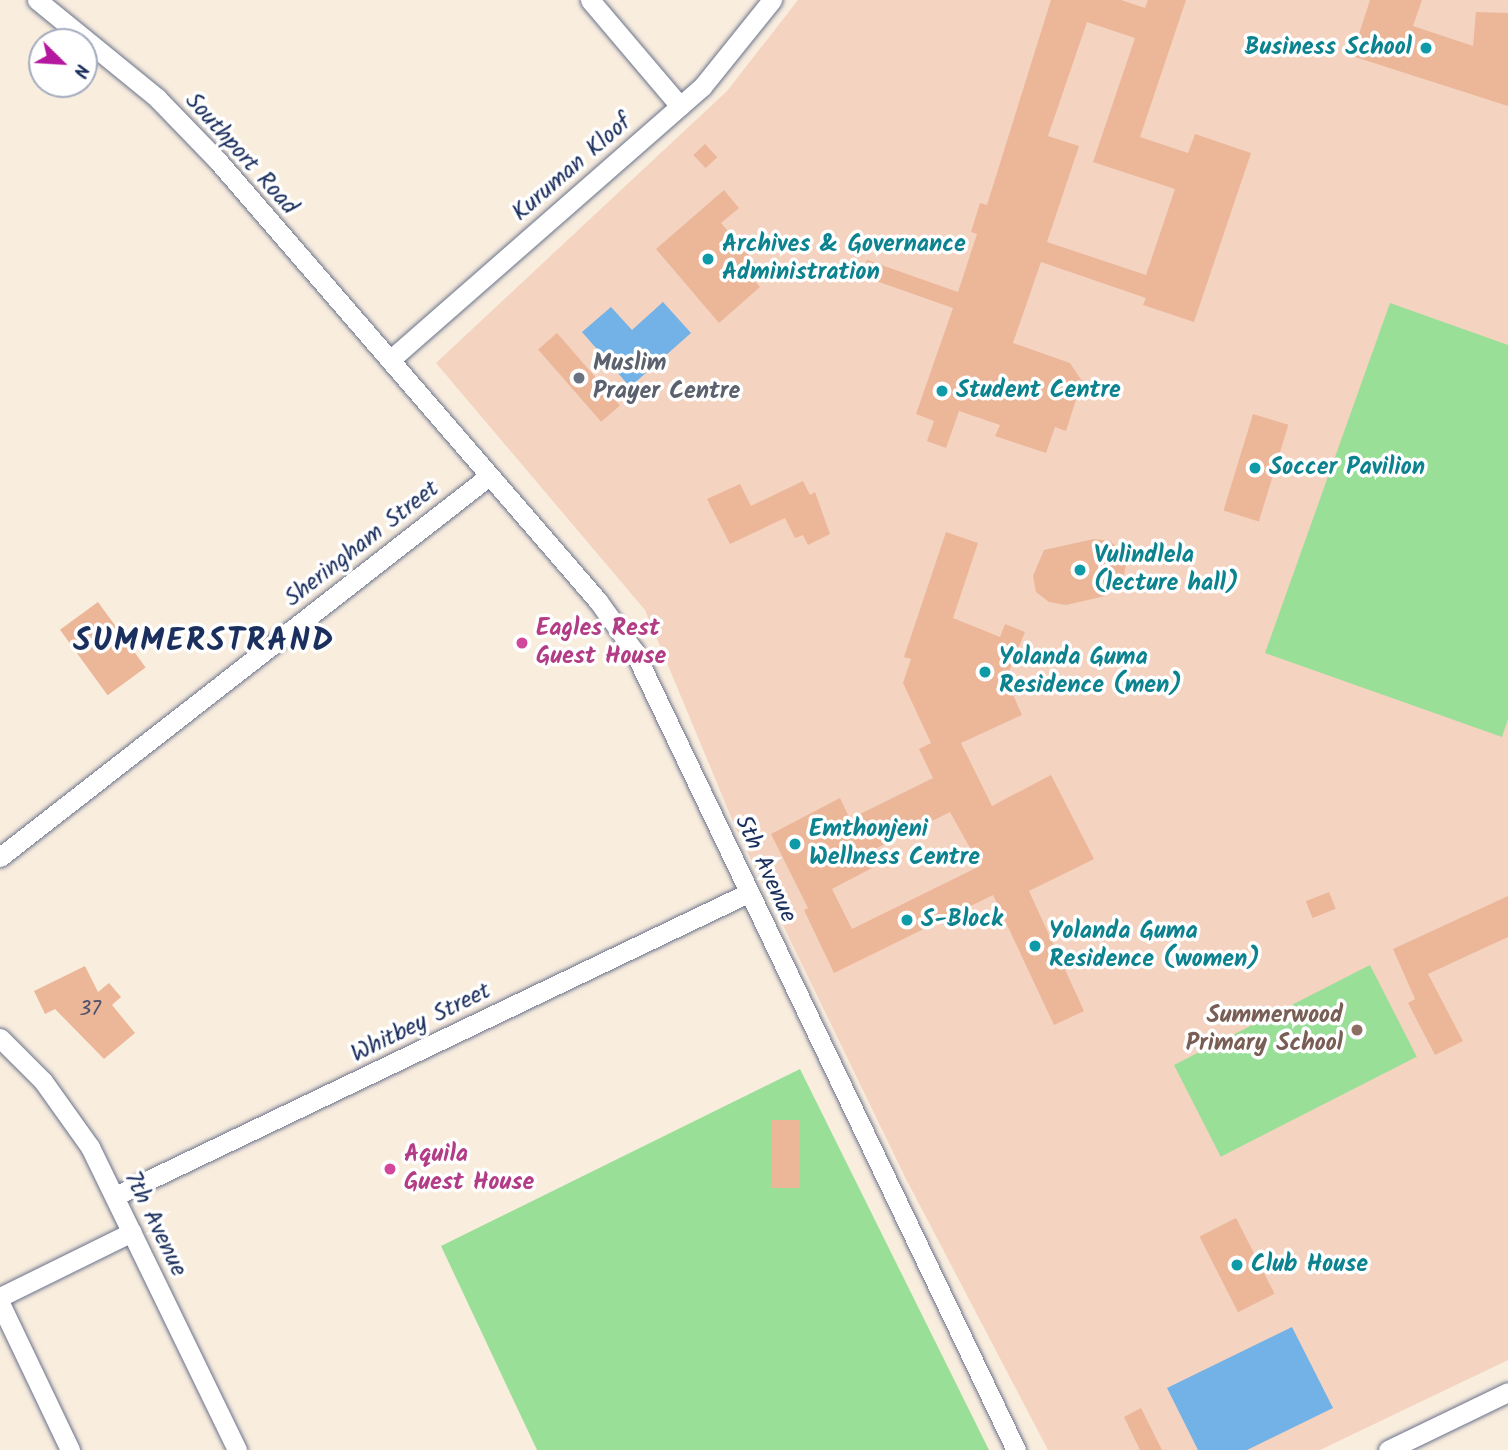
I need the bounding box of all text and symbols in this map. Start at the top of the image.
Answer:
north arrow [28,28,98,98]
place label: Business School [1244,34,1412,62]
marker: Business School [1418,40,1434,56]
text: N [64,59,97,82]
street label: Southport Road [179,87,303,221]
street label: Kuruman Kloof [506,108,638,228]
place label: Archives & Governance Administration [722,231,966,287]
marker: Archives & Governance Administration [700,251,716,267]
place label: Muslim Prayer Centre [593,350,740,406]
marker: Muslim Prayer Centre [571,370,587,386]
place label: Student Centre [956,377,1121,405]
marker: Student Centre [934,383,950,399]
place label: Soccer Pavilion [1269,454,1425,482]
marker: Soccer Pavilion [1247,460,1263,476]
street label: Sheringham Street [279,475,445,613]
place label: Vulindlela (lecture hall) [1094,542,1239,598]
marker: Vulindlela (lecture hall) [1072,562,1088,578]
place label: Eagles Rest Guest House [536,615,666,671]
district label: SUMMERSTRAND [75,623,333,661]
marker: Eagles Rest Guest House [514,635,530,651]
place label: Yolanda Guma Residence (men) [999,644,1182,700]
marker: Yolanda Guma Residence (men) [977,664,993,680]
street label: 5th Avenue [728,811,802,927]
place label: Emthonjeni Wellness Centre [809,816,980,872]
marker: Emthonjeni Wellness Centre [787,836,803,852]
place label: S-Block [921,906,1003,934]
marker: S-Block [899,912,915,928]
place label: Yolanda Guma Residence (women) [1049,918,1260,974]
marker: Yolanda Guma Residence (women) [1027,938,1043,954]
street label: Whitbey Street [346,977,496,1069]
house number: 37 [79,997,101,1023]
place label: Summerwood Primary School [1186,1002,1343,1058]
marker: Summerwood Primary School [1349,1022,1365,1038]
place label: Aquila Guest House [404,1141,534,1197]
marker: Aquila Guest House [382,1161,398,1177]
street label: 7th Avenue [117,1167,193,1281]
place label: Club House [1251,1251,1368,1279]
marker: Club House [1229,1257,1245,1273]

